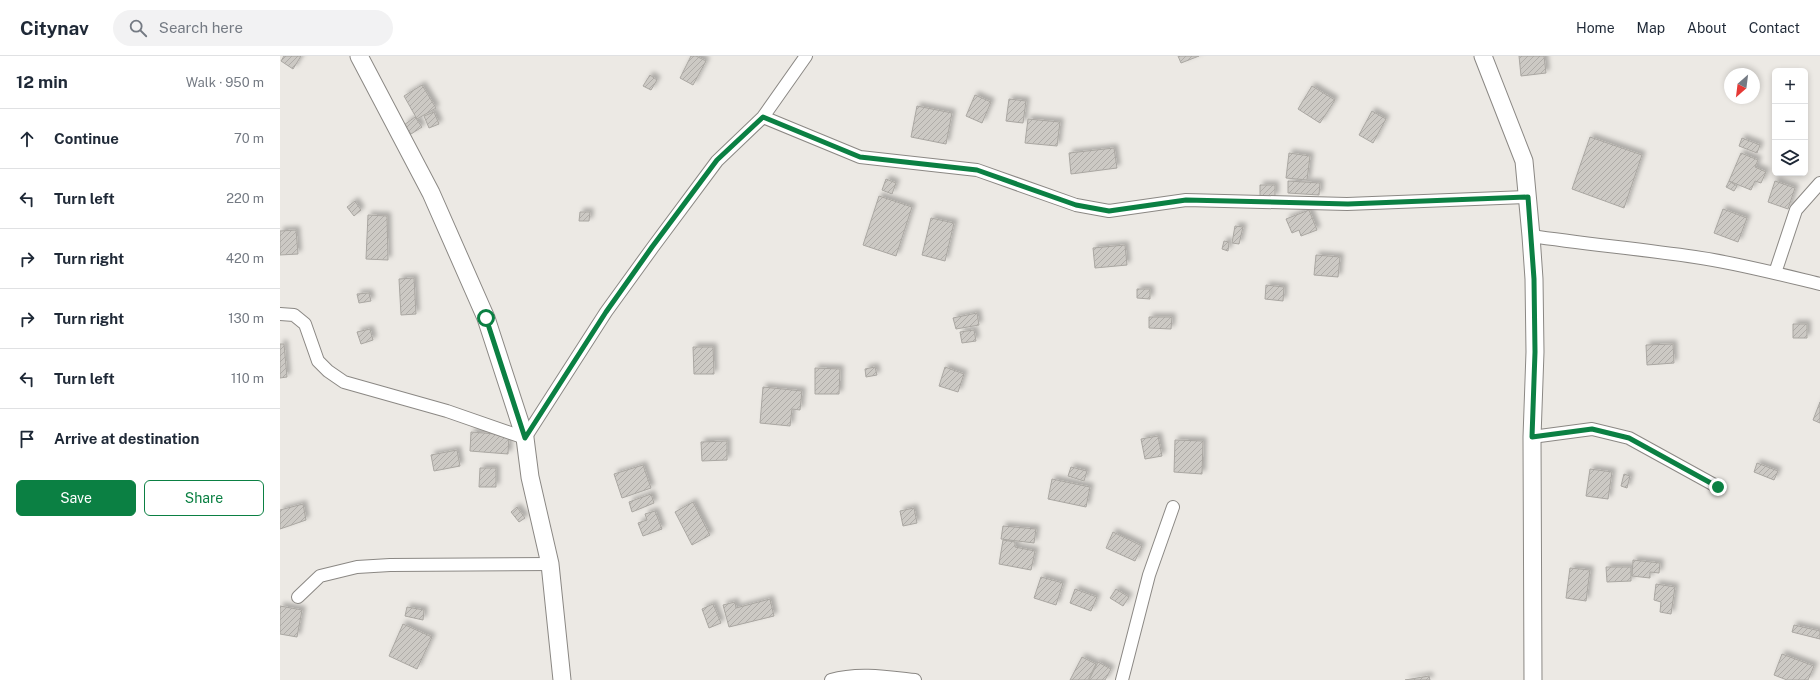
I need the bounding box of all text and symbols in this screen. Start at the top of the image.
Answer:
search box [113,10,393,46]
text: Citynav [20,17,89,39]
icon: search [127,17,149,39]
text: Search here [159,19,243,36]
text: Home [1576,20,1615,36]
text: Map [1637,20,1665,36]
text: About [1687,20,1727,36]
text: Contact [1749,20,1800,36]
north arrow [1724,68,1760,104]
map controls [1772,68,1808,176]
button: + [1772,68,1808,104]
text: 12 min [16,72,68,92]
text: Walk · 950 m [186,75,264,90]
button: − [1772,104,1808,140]
icon: ahead [16,128,38,150]
text: Continue [54,130,119,147]
text: 70 m [234,131,264,146]
button: layers [1772,140,1808,176]
icon: left [16,188,38,210]
text: Turn left [54,190,115,207]
text: 220 m [226,191,264,206]
icon: right [16,248,38,270]
text: Turn right [54,250,124,267]
text: 420 m [226,251,264,266]
icon: right [16,308,38,330]
route start [477,309,495,327]
text: Turn right [54,310,124,327]
text: 130 m [228,311,264,326]
icon: left [16,368,38,390]
text: Turn left [54,370,115,387]
text: 110 m [231,371,264,386]
icon: arrive [16,428,38,450]
text: Arrive at destination [54,430,199,447]
route end [1709,478,1727,496]
button: Save [16,480,136,516]
button: Share [144,480,264,516]

